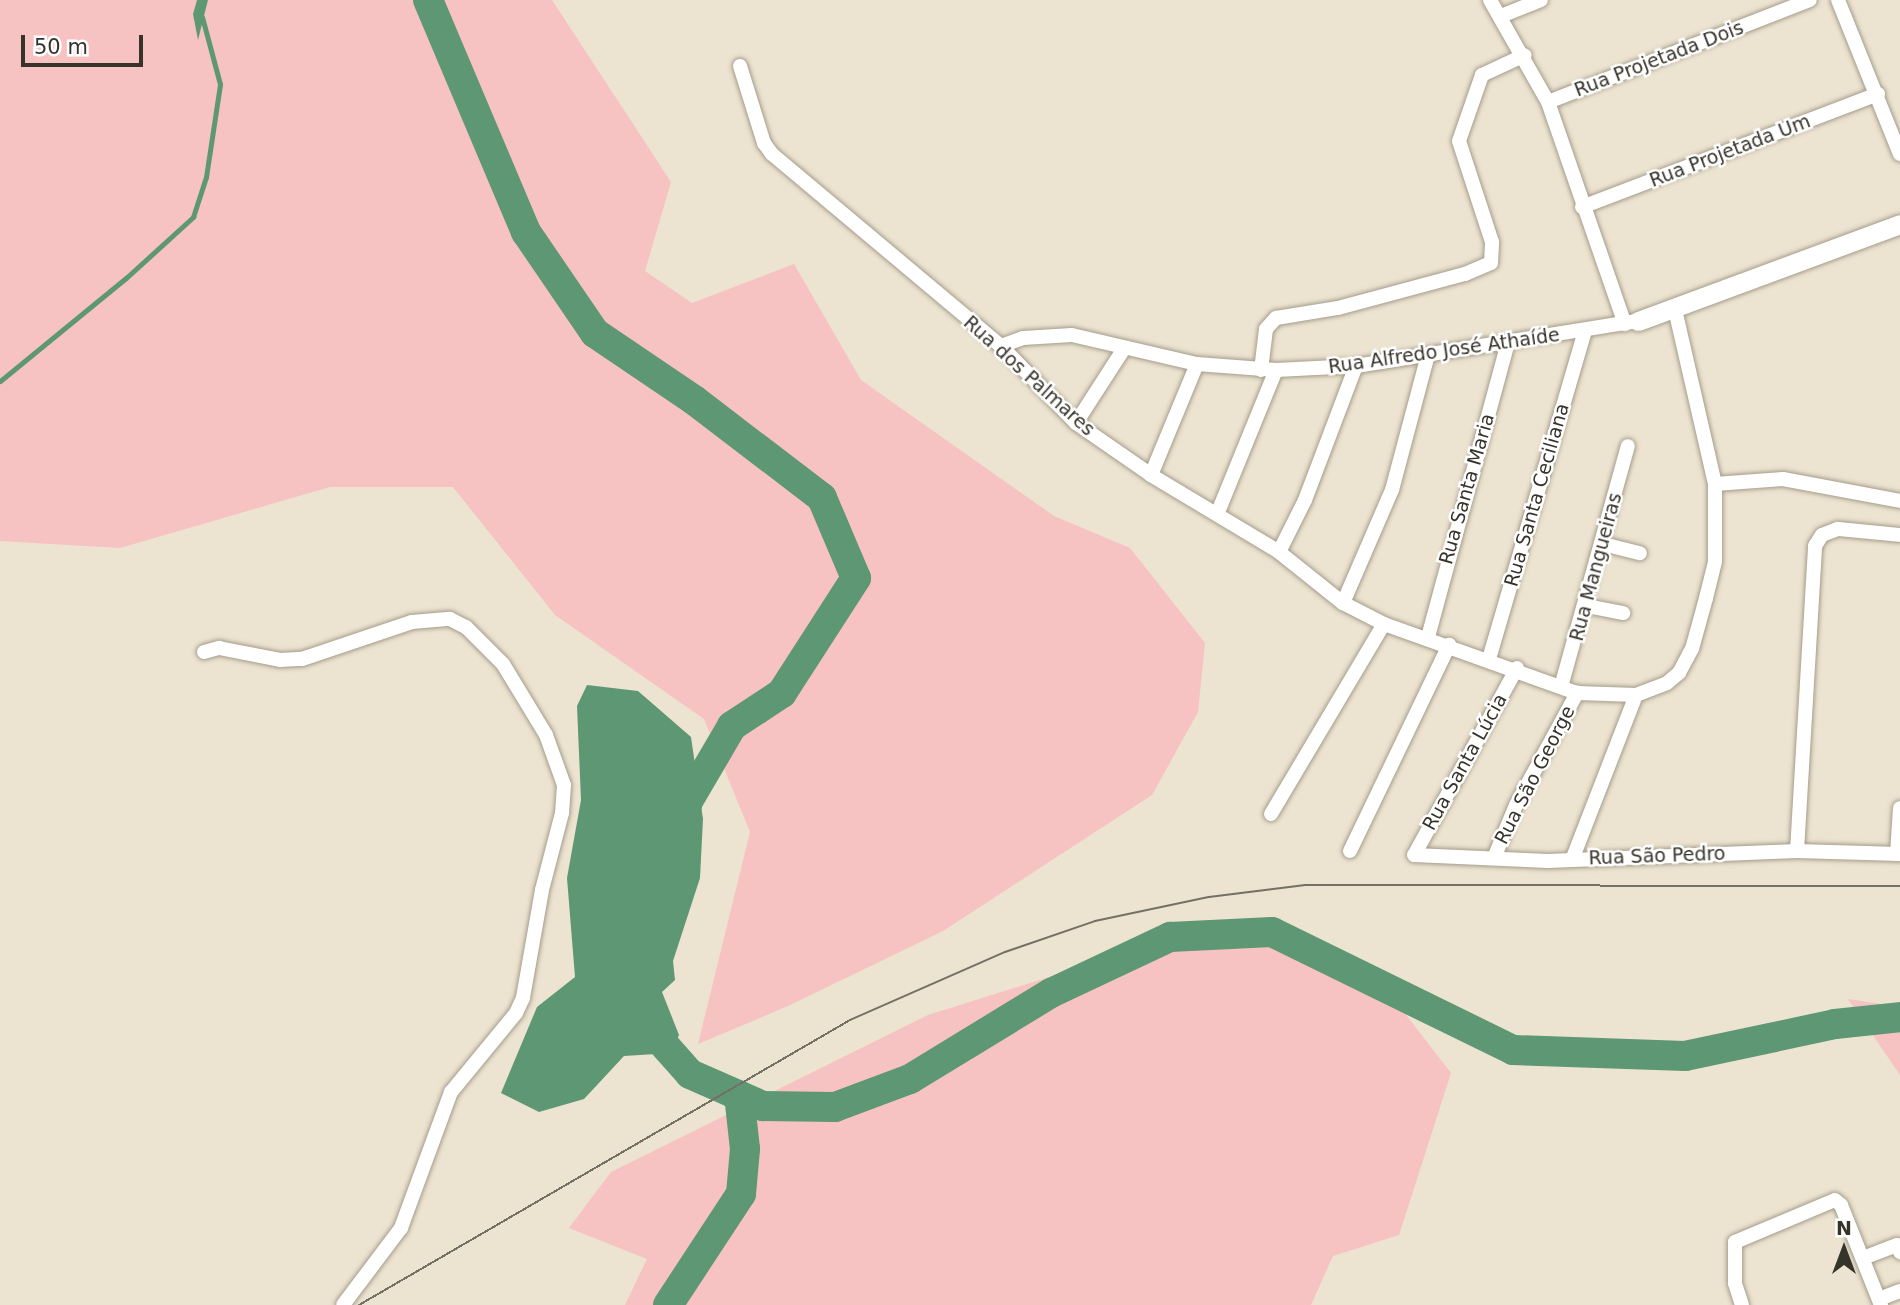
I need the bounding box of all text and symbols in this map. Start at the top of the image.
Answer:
street label: Rua Projetada Dois [1571,16,1747,102]
scale bar [24,21,147,65]
text: 50 m [34,35,88,59]
street label: Rua Projetada Um [1646,110,1814,192]
street label: Rua dos Palmares [959,311,1099,441]
street label: Rua Alfredo José Athaíde [1327,323,1561,379]
street label: Rua Santa Ceciliana [1500,401,1574,589]
street label: Rua Santa Maria [1435,411,1499,567]
street label: Rua Mangueiras [1565,490,1627,644]
street label: Rua Santa Lúcia [1418,690,1512,834]
street label: Rua São George [1490,702,1580,848]
street label: Rua São Pedro [1588,842,1726,870]
north arrow [1809,1214,1879,1284]
text: N [1836,1217,1852,1239]

